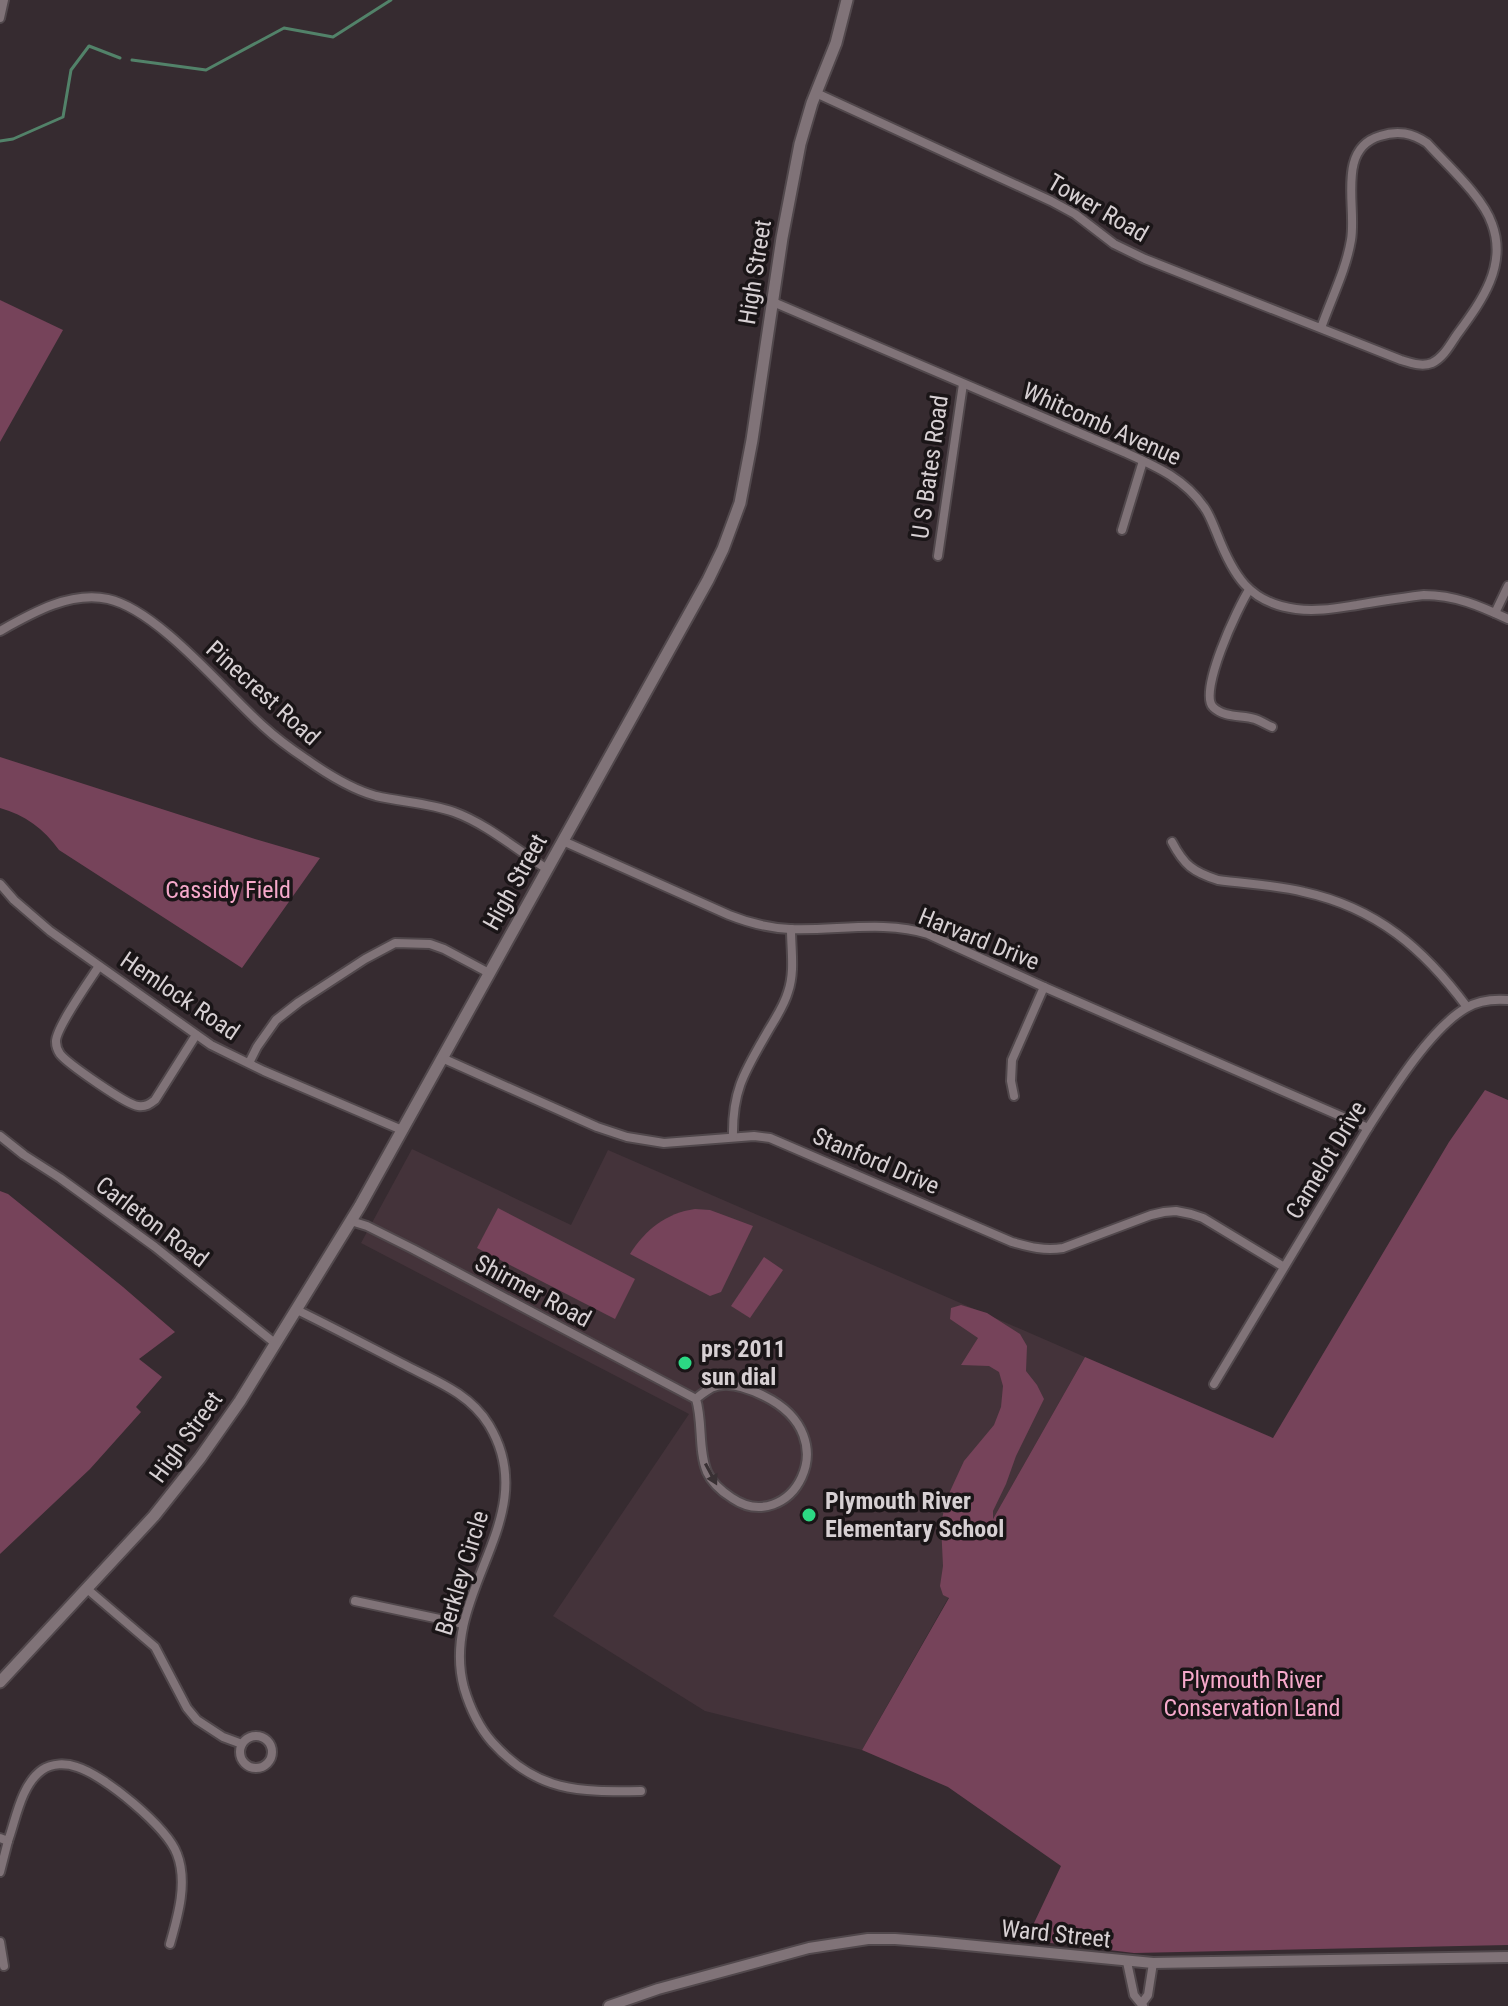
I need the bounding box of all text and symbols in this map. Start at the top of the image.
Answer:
street label: Tower Road [1043,168,1153,248]
street label: High Street [733,218,777,326]
street label: Whitcomb Avenue [1019,377,1185,471]
street label: U S Bates Road [906,393,954,541]
street label: Pinecrest Road [201,635,325,751]
street label: High Street [477,829,553,935]
park label: Cassidy Field [165,876,291,904]
street label: Harvard Drive [914,902,1044,976]
street label: Hemlock Road [115,946,245,1046]
street label: Camelot Drive [1280,1096,1372,1224]
street label: Stanford Drive [809,1122,943,1200]
street label: Carleton Road [90,1171,214,1273]
street label: Shirmer Road [470,1249,596,1333]
place label: prs 2011 sun dial [701,1335,786,1391]
marker: prs 2011 sun dial [676,1354,694,1372]
street label: High Street [144,1386,228,1488]
one-way arrow [703,1463,717,1485]
place label: Plymouth River Elementary School [825,1487,1004,1543]
marker: Plymouth River Elementary School [800,1506,818,1524]
street label: Berkley Circle [430,1507,494,1639]
park label: Plymouth River Conservation Land [1164,1666,1340,1722]
street label: Ward Street [1000,1914,1112,1954]

